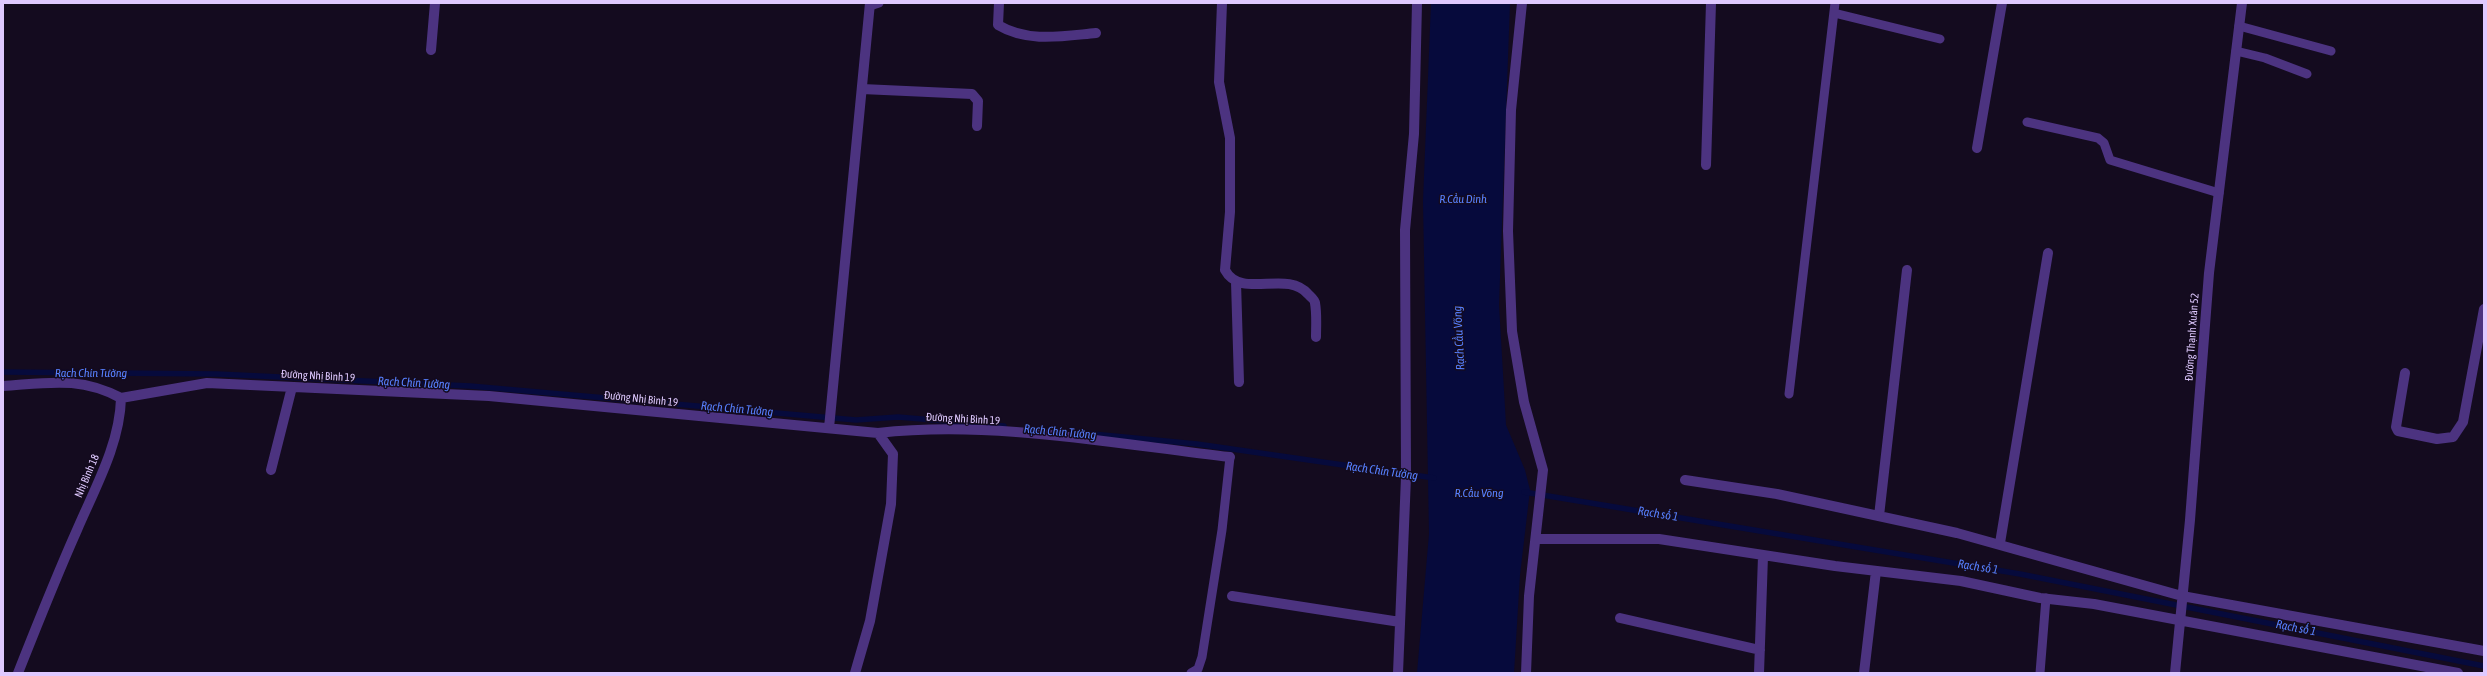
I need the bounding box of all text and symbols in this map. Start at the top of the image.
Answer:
water label: R.Cầu Dinh [1439,192,1487,206]
street label: Đường Thạnh Xuân 52 [2182,293,2202,381]
water label: Rạch Cầu Võng [1450,305,1468,371]
water label: Rạch Chín Tường [55,366,127,380]
street label: Đường Nhị Bình 19 [281,367,355,385]
water label: Rạch Chín Tường [377,374,451,392]
street label: Đường Nhị Bình 19 [603,389,679,409]
water label: Rạch Chín Tường [700,399,774,419]
street label: Đường Nhị Bình 19 [926,410,1000,428]
water label: Rạch Chín Tường [1023,422,1097,442]
street label: Nhị Bình 18 [72,452,102,500]
water label: Rạch Chín Tường [1345,459,1419,483]
water label: R.Cầu Võng [1454,486,1504,500]
water label: Rạch số 1 [1637,504,1679,524]
water label: Rạch số 1 [1957,557,1999,577]
water label: Rạch số 1 [2275,617,2317,639]

